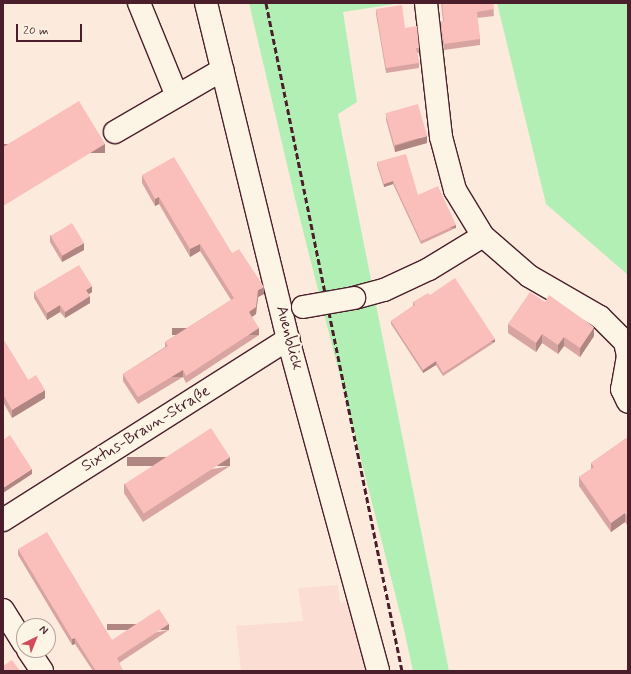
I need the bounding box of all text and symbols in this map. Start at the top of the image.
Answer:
scale bar [18,16,84,42]
text: 20 m [23,23,49,39]
street label: Auenblick [271,304,307,372]
street label: Sixtus-Braun-Straße [78,382,214,476]
north arrow [16,618,56,658]
text: N [36,622,51,638]

